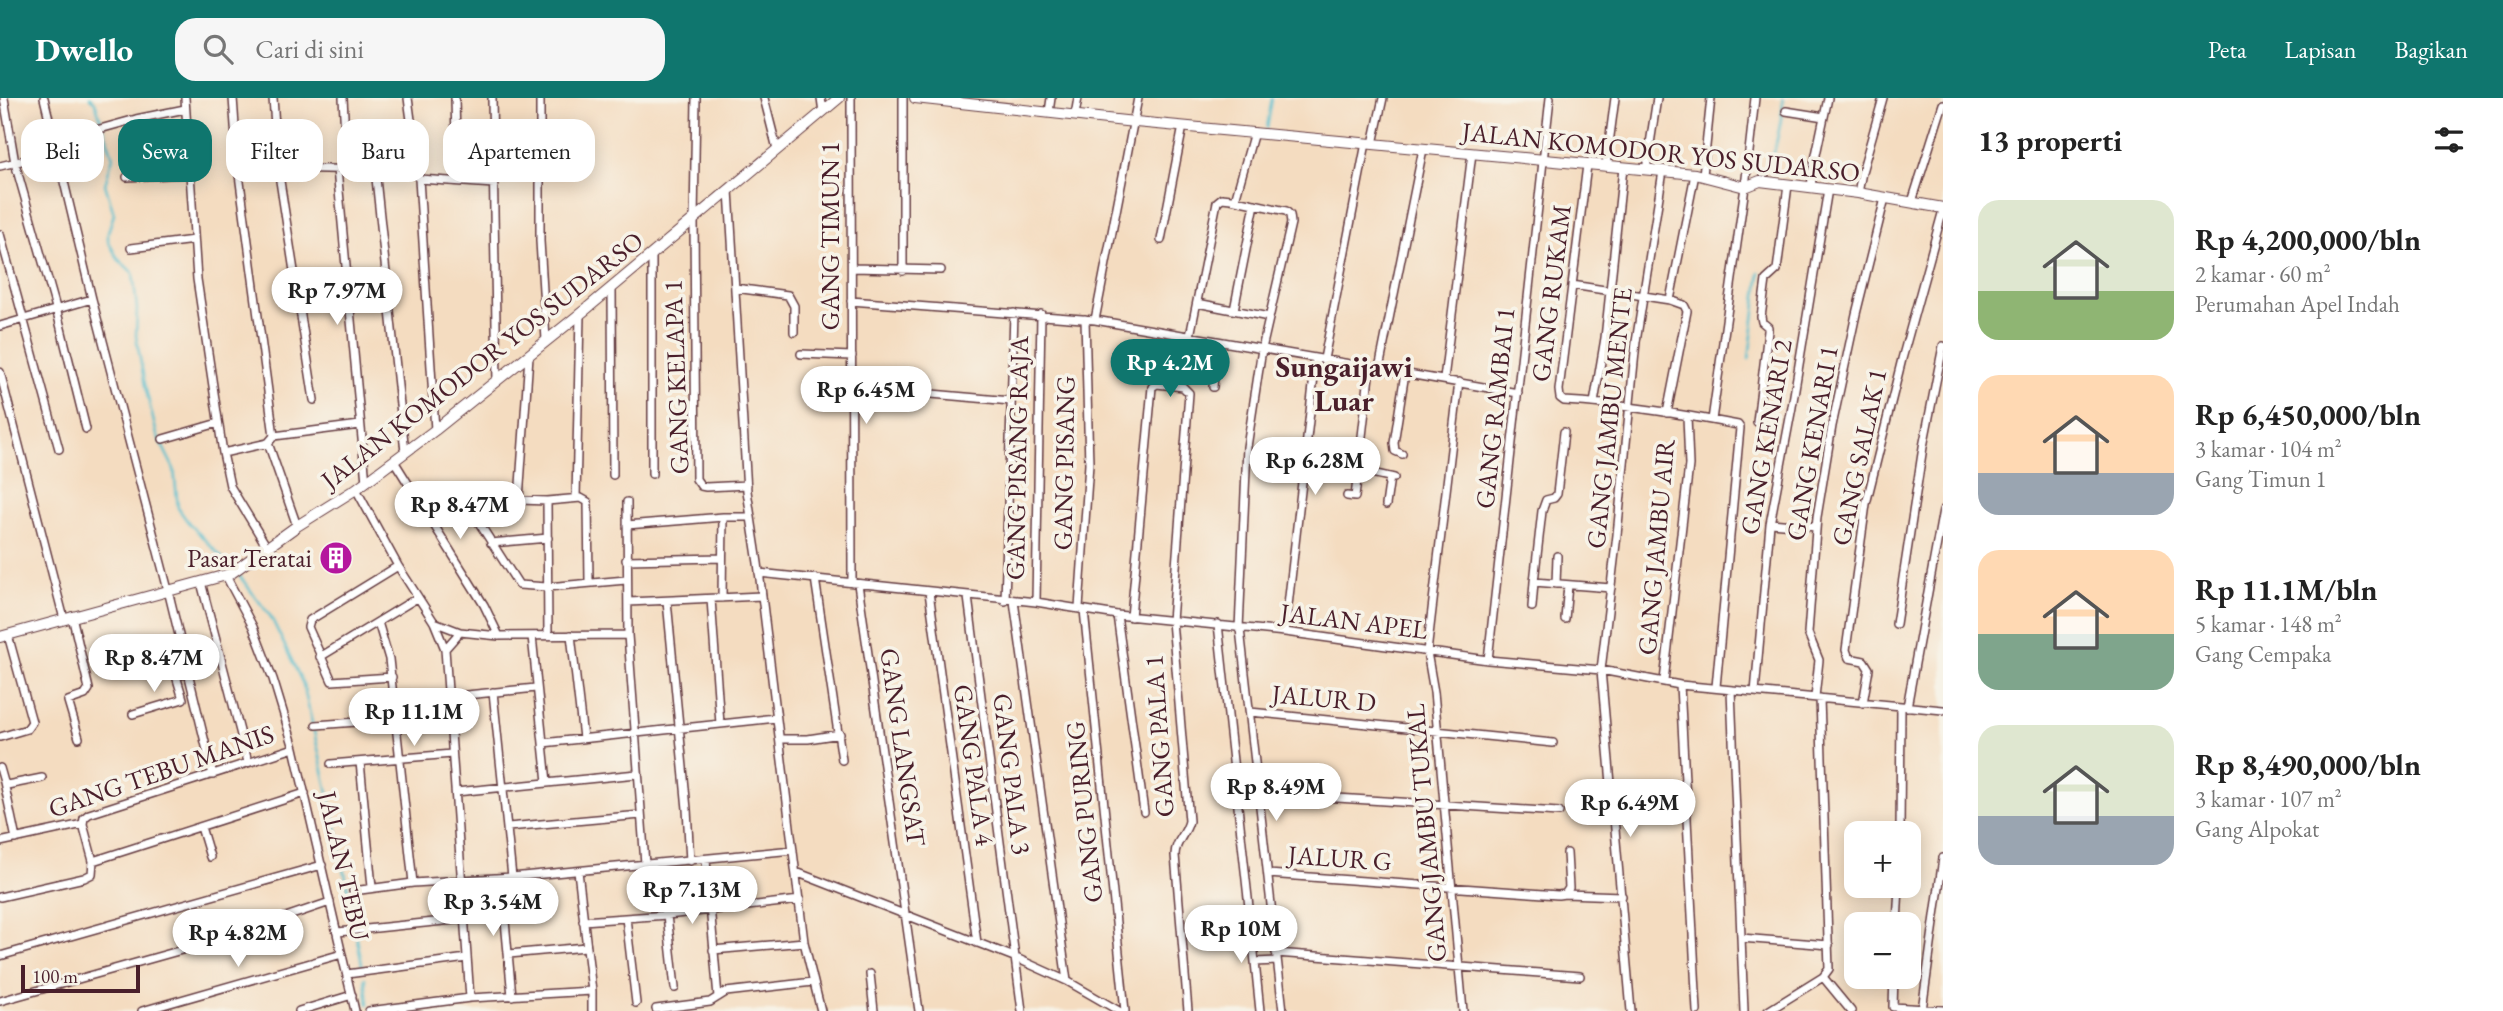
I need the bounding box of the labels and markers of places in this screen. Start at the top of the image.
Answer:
pin: Rp 7.97M [265,268,409,327]
pin: Rp 4.2M [1105,340,1235,399]
pin: Rp 6.45M [794,366,938,426]
pin: Rp 6.28M [1243,438,1387,497]
pin: Rp 8.47M [388,482,532,541]
building icon: Pasar Teratai [317,539,355,577]
place label: Pasar Teratai [187,541,312,575]
pin: Rp 8.47M [82,634,226,694]
pin: Rp 11.1M [342,688,486,748]
pin: Rp 8.49M [1204,764,1348,823]
pin: Rp 6.49M [1558,780,1702,839]
pin: Rp 7.13M [620,866,764,926]
pin: Rp 3.54M [421,878,565,938]
pin: Rp 10M [1184,906,1298,965]
pin: Rp 4.82M [166,910,310,969]

